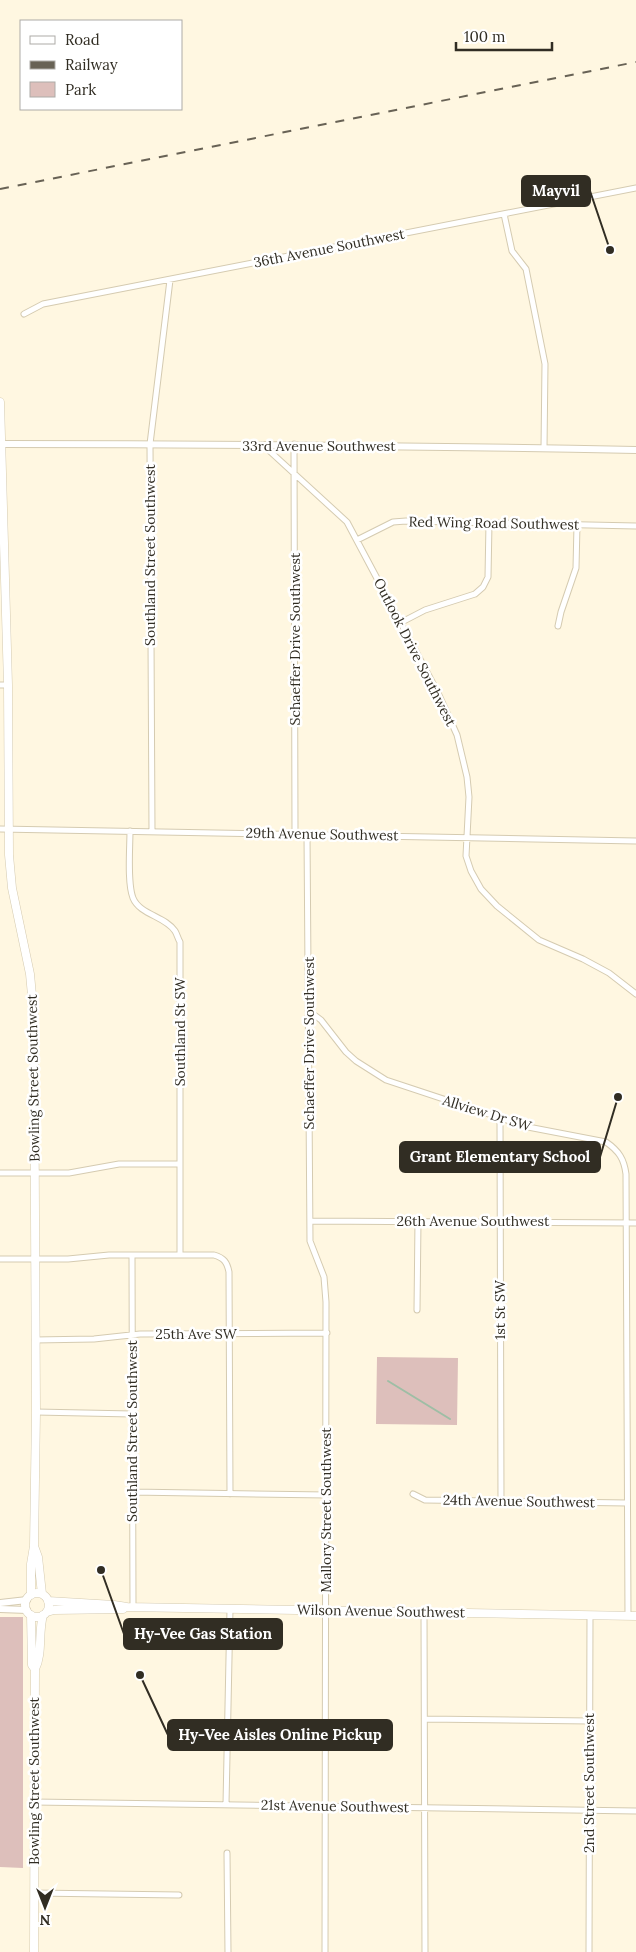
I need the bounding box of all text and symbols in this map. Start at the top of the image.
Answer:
legend [20,20,182,110]
scale bar [456,20,552,52]
text: 100 m [464,27,505,46]
text: Road [65,30,100,49]
text: Railway [65,55,118,74]
text: Park [65,80,96,99]
callout: Mayvil [522,176,590,206]
text: Mayvil [532,181,580,200]
street label: 36th Avenue Southwest [252,224,407,271]
street label: 33rd Avenue Southwest [242,437,396,455]
street label: Southland Street Southwest [141,463,159,646]
street label: Red Wing Road Southwest [408,513,580,533]
street label: Schaeffer Drive Southwest [286,552,304,725]
street label: Outlook Drive Southwest [370,575,460,730]
street label: 29th Avenue Southwest [245,824,399,844]
street label: Schaeffer Drive Southwest [300,956,318,1129]
street label: Southland St SW [171,977,189,1086]
street label: Bowling Street Southwest [23,993,43,1162]
street label: Allview Dr SW [440,1091,535,1135]
callout: Grant Elementary School [400,1142,600,1172]
text: Grant Elementary School [410,1147,591,1166]
street label: 26th Avenue Southwest [396,1212,550,1230]
street label: 1st St SW [491,1279,509,1340]
street label: 25th Ave SW [155,1325,238,1343]
street label: Southland Street Southwest [123,1339,141,1522]
street label: Mallory Street Southwest [317,1427,335,1593]
street label: 24th Avenue Southwest [443,1491,596,1511]
street label: Wilson Avenue Southwest [297,1601,466,1621]
callout: Hy-Vee Gas Station [124,1619,282,1649]
text: Hy-Vee Gas Station [134,1624,272,1643]
street label: Bowling Street Southwest [25,1697,43,1865]
street label: 2nd Street Southwest [580,1712,598,1853]
callout: Hy-Vee Aisles Online Pickup [168,1720,392,1750]
text: Hy-Vee Aisles Online Pickup [178,1725,382,1744]
street label: 21st Avenue Southwest [261,1796,410,1816]
north arrow [20,1882,70,1932]
text: N [39,1911,50,1929]

